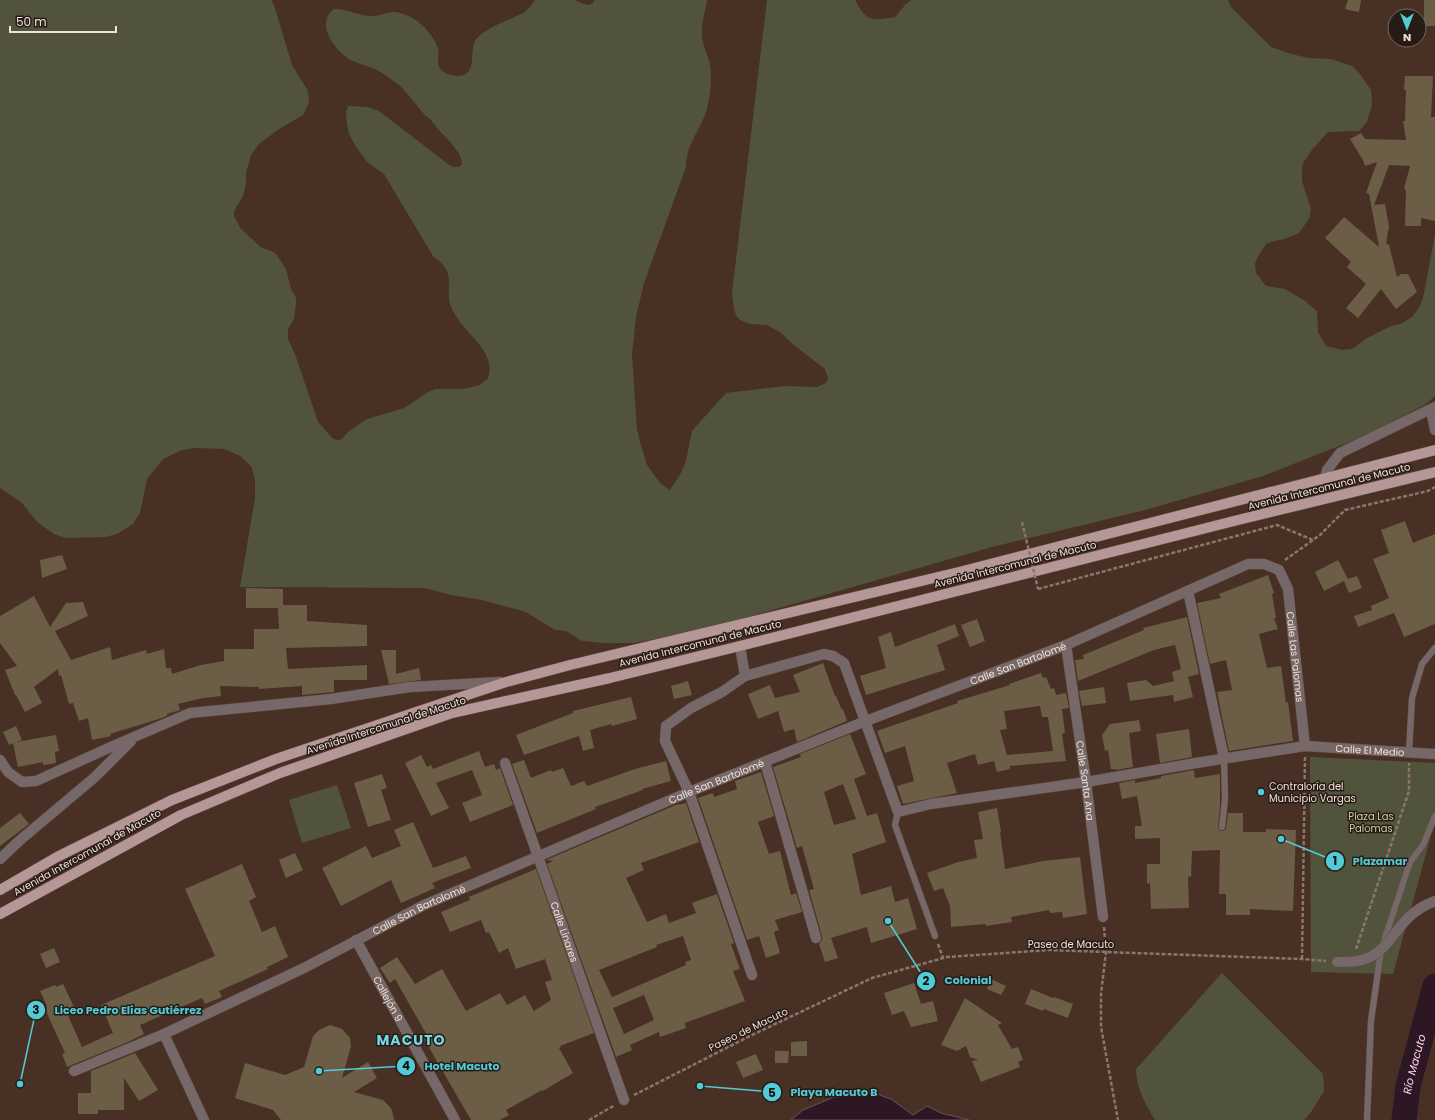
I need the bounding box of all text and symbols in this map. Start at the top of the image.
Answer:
scale bar [10,8,116,34]
north arrow [1387,8,1427,48]
text: 50 m [16,13,47,30]
text: N [1403,30,1411,46]
street label: Avenida Intercomunal de Macuto [1246,459,1412,514]
street label: Avenida Intercomunal de Macuto [932,537,1098,592]
street label: Calle Las Palomas [1282,611,1307,703]
street label: Avenida Intercomunal de Macuto [617,616,783,671]
street label: Calle San Bartolomé [968,639,1069,689]
street label: Avenida Intercomunal de Macuto [304,693,468,758]
street label: Calle Santa Ana [1072,740,1098,821]
street label: Calle El Medio [1335,741,1405,760]
street label: Calle San Bartolomé [666,756,767,808]
place label: Contraloría del Municipio Vargas [1269,779,1356,806]
marker: Contraloría del Municipio Vargas [1256,787,1266,797]
street label: Avenida Intercomunal de Macuto [11,805,164,899]
park label: Plaza Las Palomas [1348,809,1394,836]
callout: Plazamar [1325,849,1416,872]
text: 1 [1333,852,1337,869]
text: Plazamar [1353,853,1407,869]
street label: Calle San Bartolomé [370,881,468,939]
street label: Calle Linares [546,900,582,964]
street label: Paseo de Macuto [1028,937,1114,952]
callout: Colonial [916,969,999,992]
text: 2 [923,972,930,989]
text: Colonial [944,972,992,988]
street label: Callejón 9 [369,973,406,1024]
callout: Liceo Pedro Elías Gutiérrez [26,999,209,1022]
text: 3 [32,1001,40,1018]
text: Liceo Pedro Elías Gutiérrez [54,1002,202,1018]
street label: Paseo de Macuto [706,1004,790,1055]
district label: MACUTO [377,1030,446,1050]
water label: Río Macuto [1399,1032,1430,1095]
callout: Hotel Macuto [396,1054,507,1077]
text: 4 [402,1057,410,1074]
text: Hotel Macuto [425,1058,499,1074]
callout: Playa Macuto B [762,1081,885,1104]
text: 5 [768,1084,776,1101]
text: Playa Macuto B [790,1084,878,1100]

